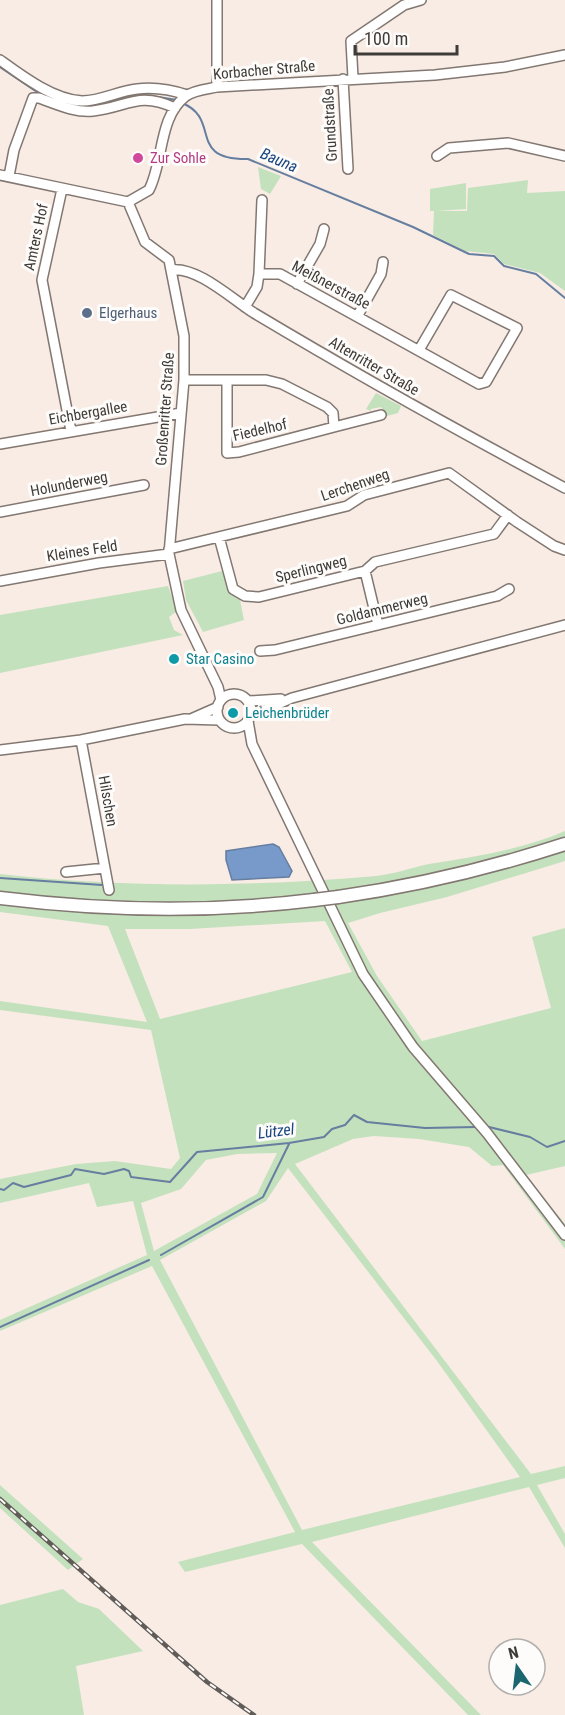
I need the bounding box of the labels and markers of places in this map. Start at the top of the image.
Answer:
place label: Zur Sohle [150,149,206,167]
marker: Zur Sohle [131,151,145,165]
place label: Elgerhaus [99,304,158,322]
marker: Elgerhaus [80,306,94,320]
place label: Star Casino [186,650,254,668]
marker: Star Casino [167,652,181,666]
place label: Leichenbrüder [245,704,330,722]
marker: Leichenbrüder [226,706,240,720]

